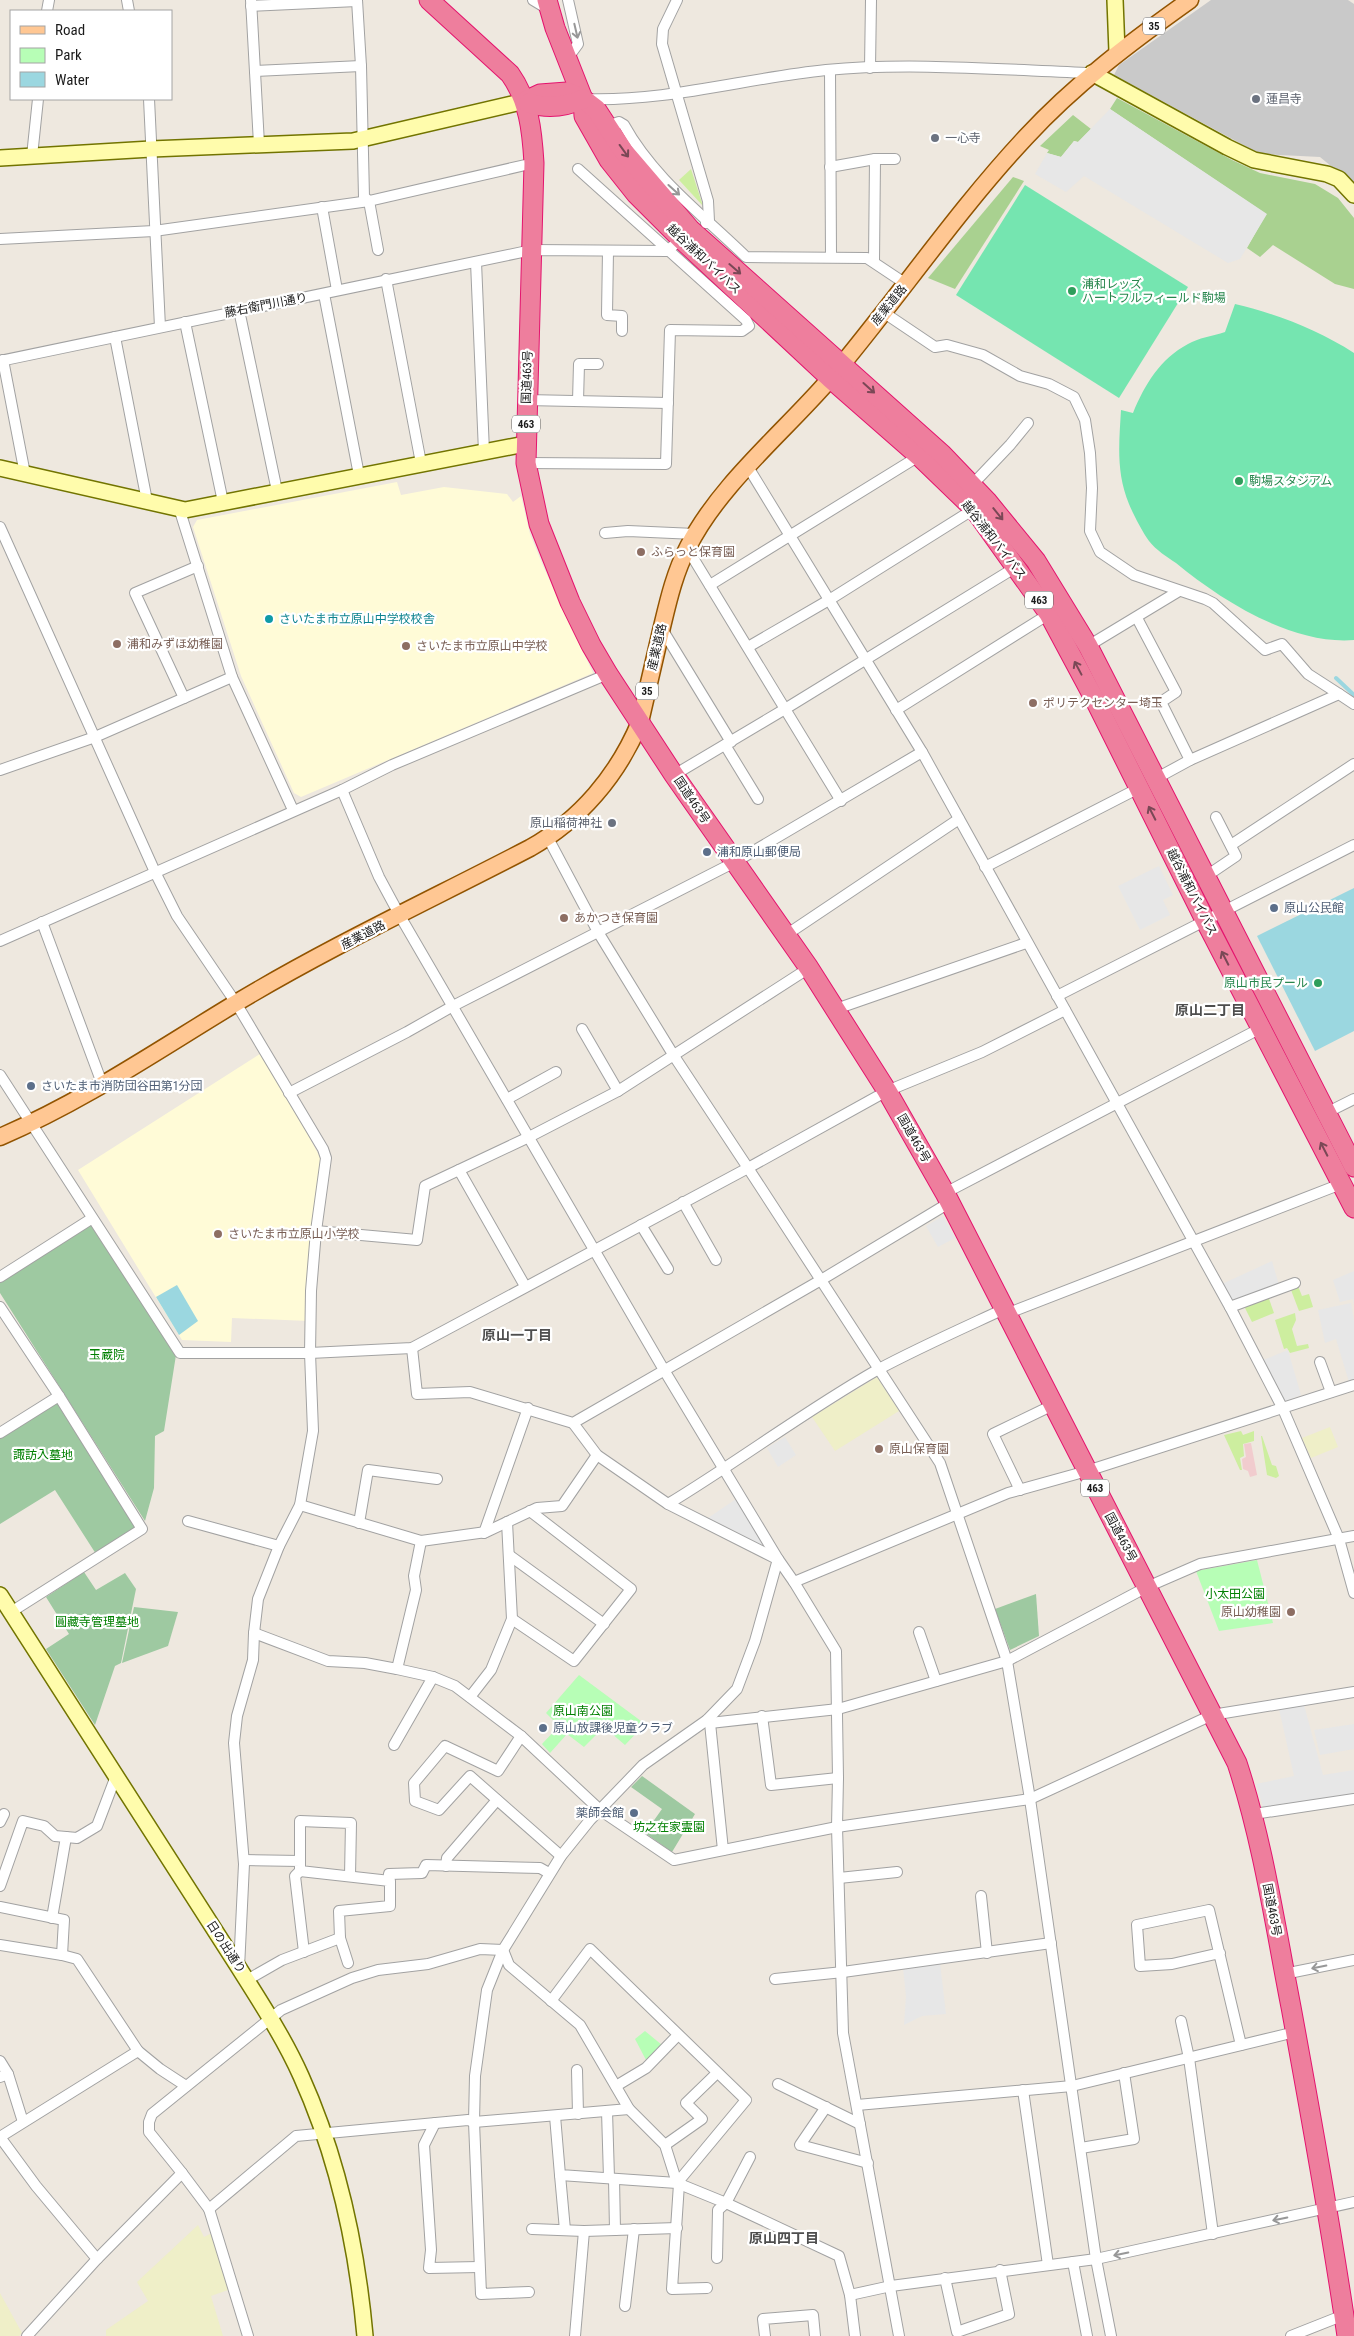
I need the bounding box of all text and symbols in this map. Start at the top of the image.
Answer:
legend [10,10,172,100]
road number: 35 [1143,18,1165,34]
text: Road [55,21,85,39]
one-way arrow [572,23,581,39]
text: Park [55,46,82,64]
text: Water [55,71,90,89]
place label: 蓮昌寺 [1266,92,1302,106]
marker: 蓮昌寺 [1250,93,1262,105]
place label: 一心寺 [945,131,981,145]
marker: 一心寺 [929,132,941,144]
one-way arrow [619,144,629,158]
one-way arrow [668,184,681,196]
street label: 越谷浦和バイパス [664,221,744,297]
one-way arrow [728,263,741,275]
place label: 浦和レッズ ハートフルフィールド駒場 [1082,277,1226,305]
street label: 産業道路 [868,282,910,328]
marker: 浦和レッズ ハートフルフィールド駒場 [1066,285,1078,297]
street label: 藤右衛門川通り [223,290,309,320]
street label: 国道463号 [519,350,535,404]
one-way arrow [863,382,876,394]
road number: 463 [512,416,540,432]
place label: 駒場スタジアム [1249,474,1332,488]
marker: 駒場スタジアム [1233,475,1245,487]
street label: 越谷浦和バイパス [959,498,1029,582]
one-way arrow [992,507,1003,520]
place label: ふらっと保育園 [651,545,735,559]
marker: ふらっと保育園 [635,546,647,558]
road number: 463 [1025,592,1053,608]
place label: さいたま市立原山中学校校舎 [279,612,435,626]
marker: さいたま市立原山中学校校舎 [263,613,275,625]
street label: 産業道路 [645,622,669,672]
place label: 浦和みずほ幼稚園 [127,637,223,651]
marker: 浦和みずほ幼稚園 [111,638,123,650]
place label: さいたま市立原山中学校 [416,639,548,653]
marker: さいたま市立原山中学校 [400,640,412,652]
one-way arrow [1073,661,1083,676]
road number: 35 [636,682,658,699]
place label: ポリテクセンター埼玉 [1043,696,1163,710]
marker: ポリテクセンター埼玉 [1027,697,1039,709]
street label: 国道463号 [671,774,713,826]
one-way arrow [1147,806,1156,821]
place label: 原山稲荷神社 [530,816,602,830]
marker: 原山稲荷神社 [606,817,618,829]
place label: 浦和原山郵便局 [717,845,801,859]
marker: 浦和原山郵便局 [701,846,713,858]
street label: 越谷浦和バイパス [1164,846,1220,938]
place label: 原山公民館 [1284,901,1344,915]
marker: 原山公民館 [1268,902,1280,914]
place label: あかつき保育園 [574,911,658,925]
marker: あかつき保育園 [558,912,570,924]
street label: 産業道路 [338,918,388,952]
one-way arrow [1220,951,1229,966]
place label: 原山市民プール [1224,976,1308,990]
marker: 原山市民プール [1312,977,1324,989]
district label: 原山二丁目 [1175,1002,1245,1018]
place label: さいたま市消防団谷田第1分団 [41,1079,203,1093]
marker: さいたま市消防団谷田第1分団 [25,1080,37,1092]
street label: 国道463号 [894,1111,934,1165]
one-way arrow [1319,1142,1328,1157]
place label: さいたま市立原山小学校 [228,1227,360,1241]
marker: さいたま市立原山小学校 [212,1228,224,1240]
district label: 原山一丁目 [482,1327,552,1343]
park label: 玉蔵院 [89,1348,125,1362]
place label: 原山保育園 [889,1442,949,1456]
marker: 原山保育園 [873,1443,885,1455]
park label: 諏訪入墓地 [13,1448,73,1462]
road number: 463 [1081,1480,1109,1496]
street label: 国道463号 [1102,1510,1140,1564]
park label: 小太田公園 [1205,1587,1265,1601]
place label: 原山幼稚園 [1221,1605,1281,1619]
marker: 原山幼稚園 [1285,1606,1297,1618]
park label: 圓藏寺管理墓地 [55,1615,139,1629]
park label: 原山南公園 [553,1704,613,1718]
place label: 原山放課後児童クラブ [553,1721,673,1735]
marker: 原山放課後児童クラブ [537,1722,549,1734]
place label: 薬師会館 [576,1806,624,1820]
marker: 薬師会館 [628,1807,640,1819]
park label: 坊之在家霊園 [633,1820,705,1834]
street label: 国道463号 [1260,1882,1284,1938]
street label: 日の出通り [204,1918,248,1976]
one-way arrow [1312,1963,1328,1972]
one-way arrow [1273,2215,1289,2224]
district label: 原山四丁目 [749,2230,819,2246]
one-way arrow [1114,2250,1130,2259]

